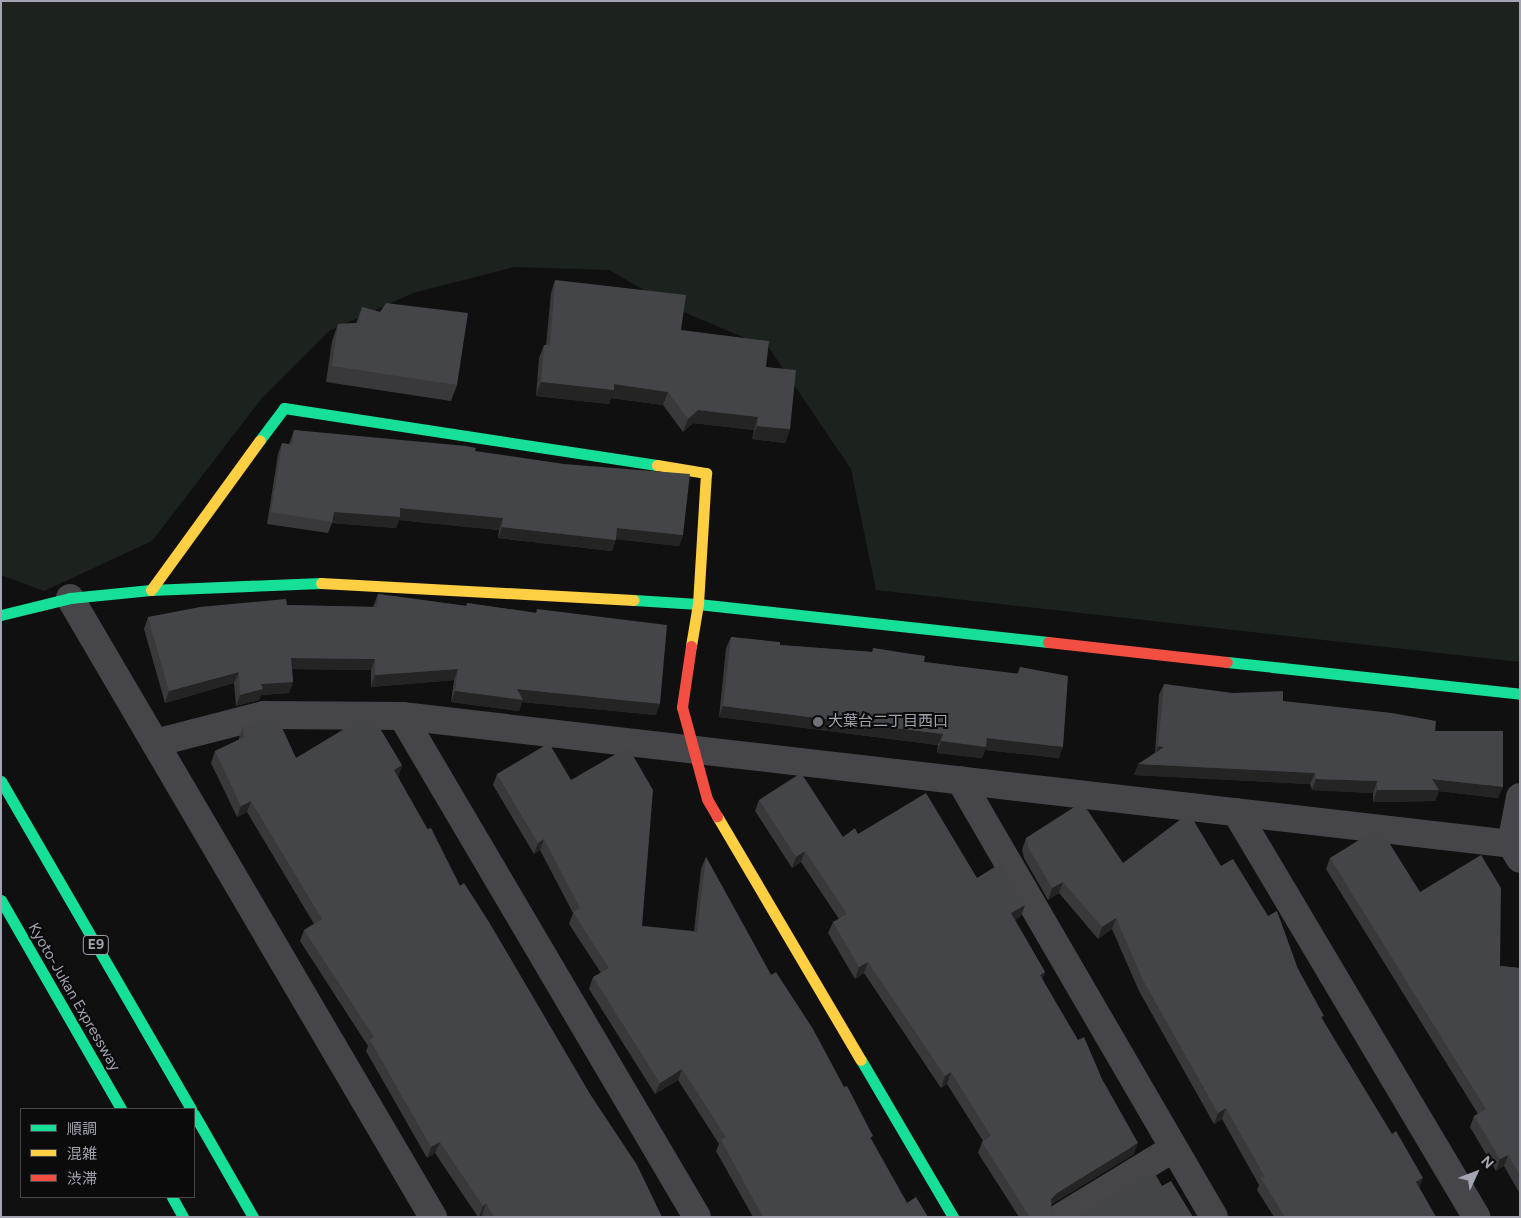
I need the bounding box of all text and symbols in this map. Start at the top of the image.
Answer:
place label: 大葉台二丁目西口 [828,713,948,731]
marker: 大葉台二丁目西口 [812,716,824,728]
street label: Kyoto-Jukan Expressway [24,920,124,1074]
road number: E9 [82,934,110,956]
legend [20,1108,195,1198]
text: 順調 [67,1120,97,1138]
text: 混雑 [67,1145,97,1163]
north arrow [1451,1148,1501,1198]
text: N [1477,1153,1497,1172]
text: 渋滞 [67,1170,97,1188]

